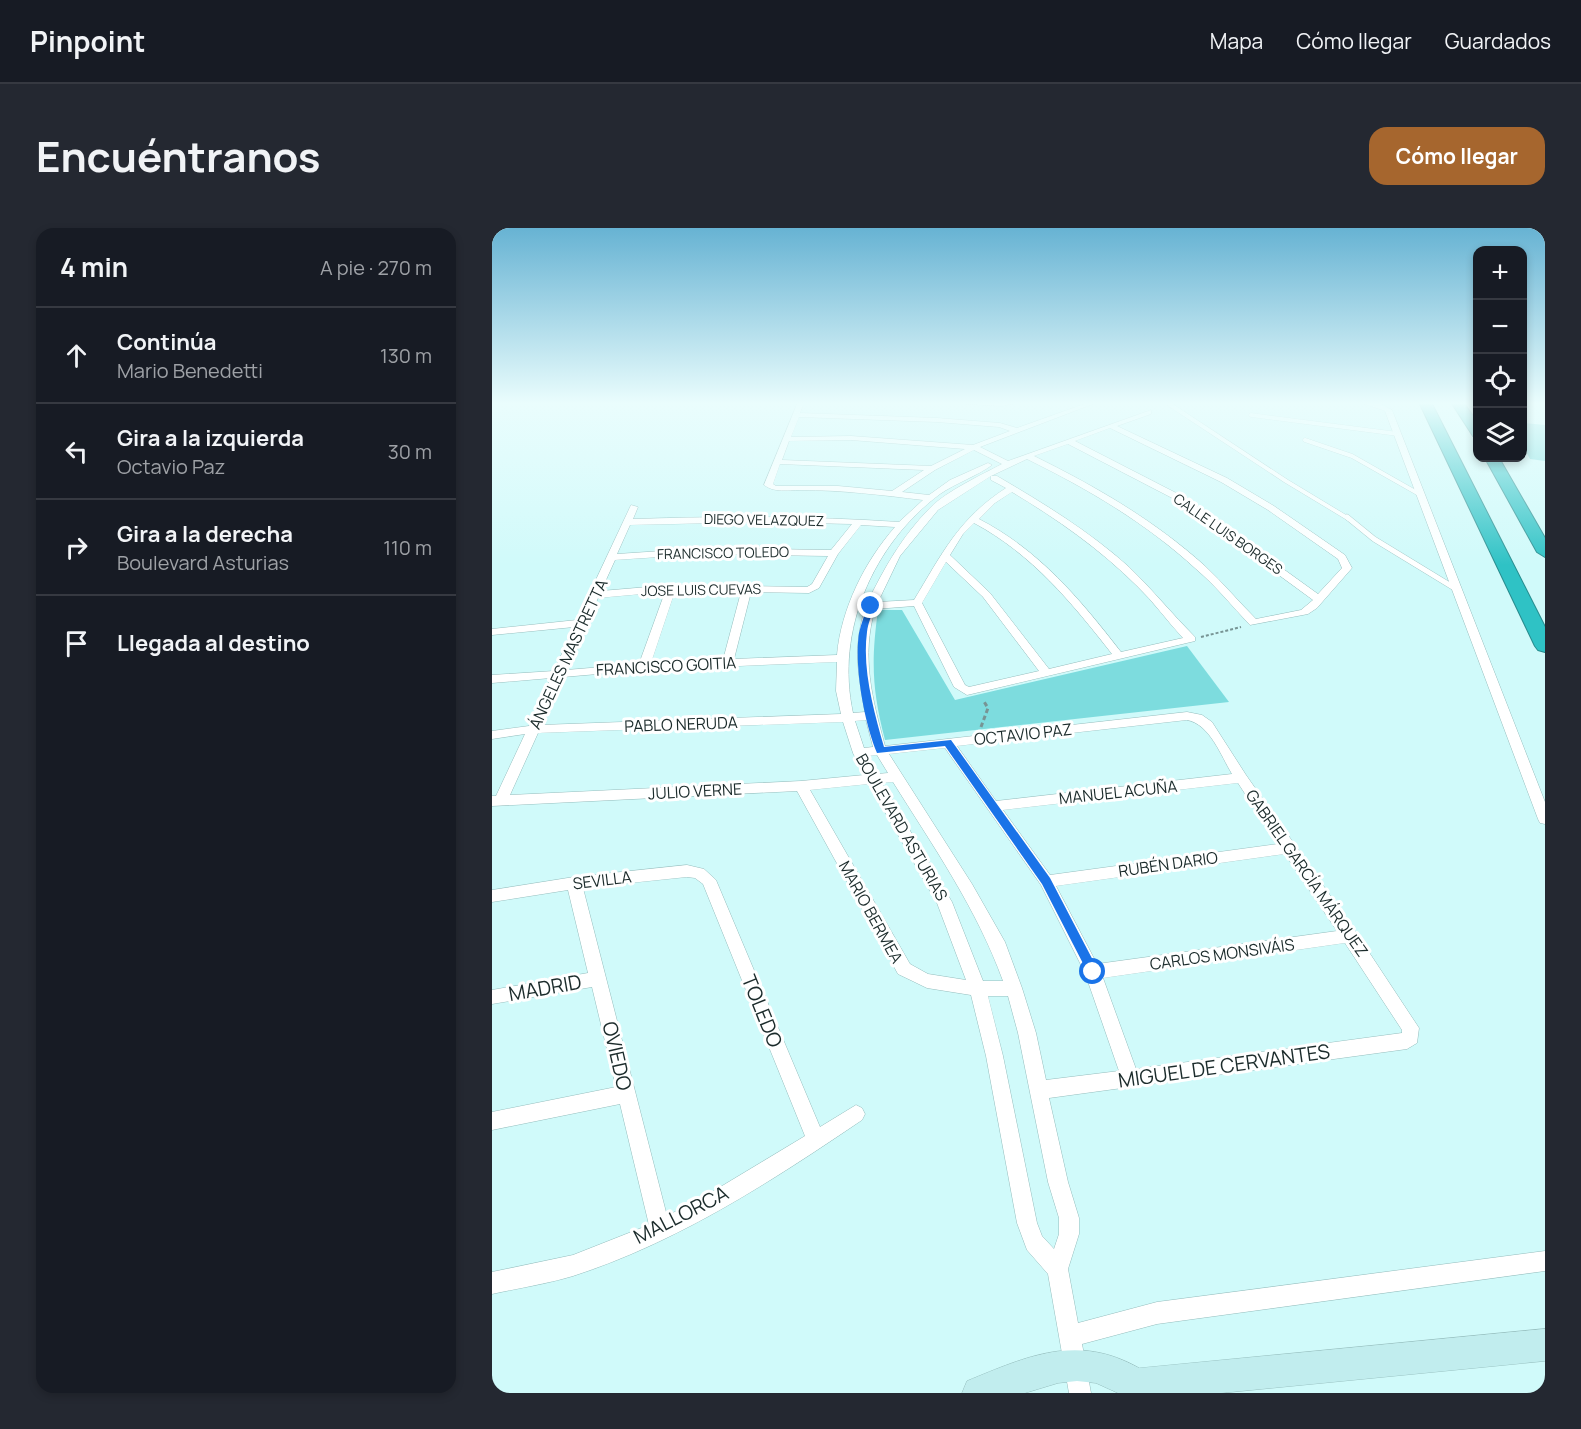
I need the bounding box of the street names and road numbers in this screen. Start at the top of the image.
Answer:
street label: CALLE LUIS BORGES [1170,489,1287,579]
street label: DIEGO VELAZQUEZ [704,509,824,530]
street label: FRANCISCO TOLEDO [657,542,789,563]
street label: ÁNGELES MASTRETTA [524,575,612,733]
street label: JOSE LUIS CUEVAS [641,579,762,600]
street label: FRANCISCO GOITIA [595,651,737,681]
street label: PABLO NERUDA [624,711,738,737]
street label: OCTAVIO PAZ [973,718,1073,750]
street label: BOULEVARD ASTURIAS [851,749,953,905]
street label: MANUEL ACUÑA [1058,775,1178,809]
street label: JULIO VERNE [647,778,743,804]
street label: GABRIEL GARCÍA MÁRQUEZ [1241,785,1373,961]
street label: RUBÉN DARIO [1117,846,1220,882]
street label: MARIO BERMEA [834,857,908,967]
street label: SEVILLA [571,865,633,895]
street label: CARLOS MONSIVÁIS [1148,933,1296,975]
street label: MADRID [506,968,584,1007]
street label: TOLEDO [736,971,789,1051]
street label: OVIEDO [596,1019,639,1093]
street label: MIGUEL DE CERVANTES [1116,1037,1332,1094]
street label: MALLORCA [629,1179,733,1250]

